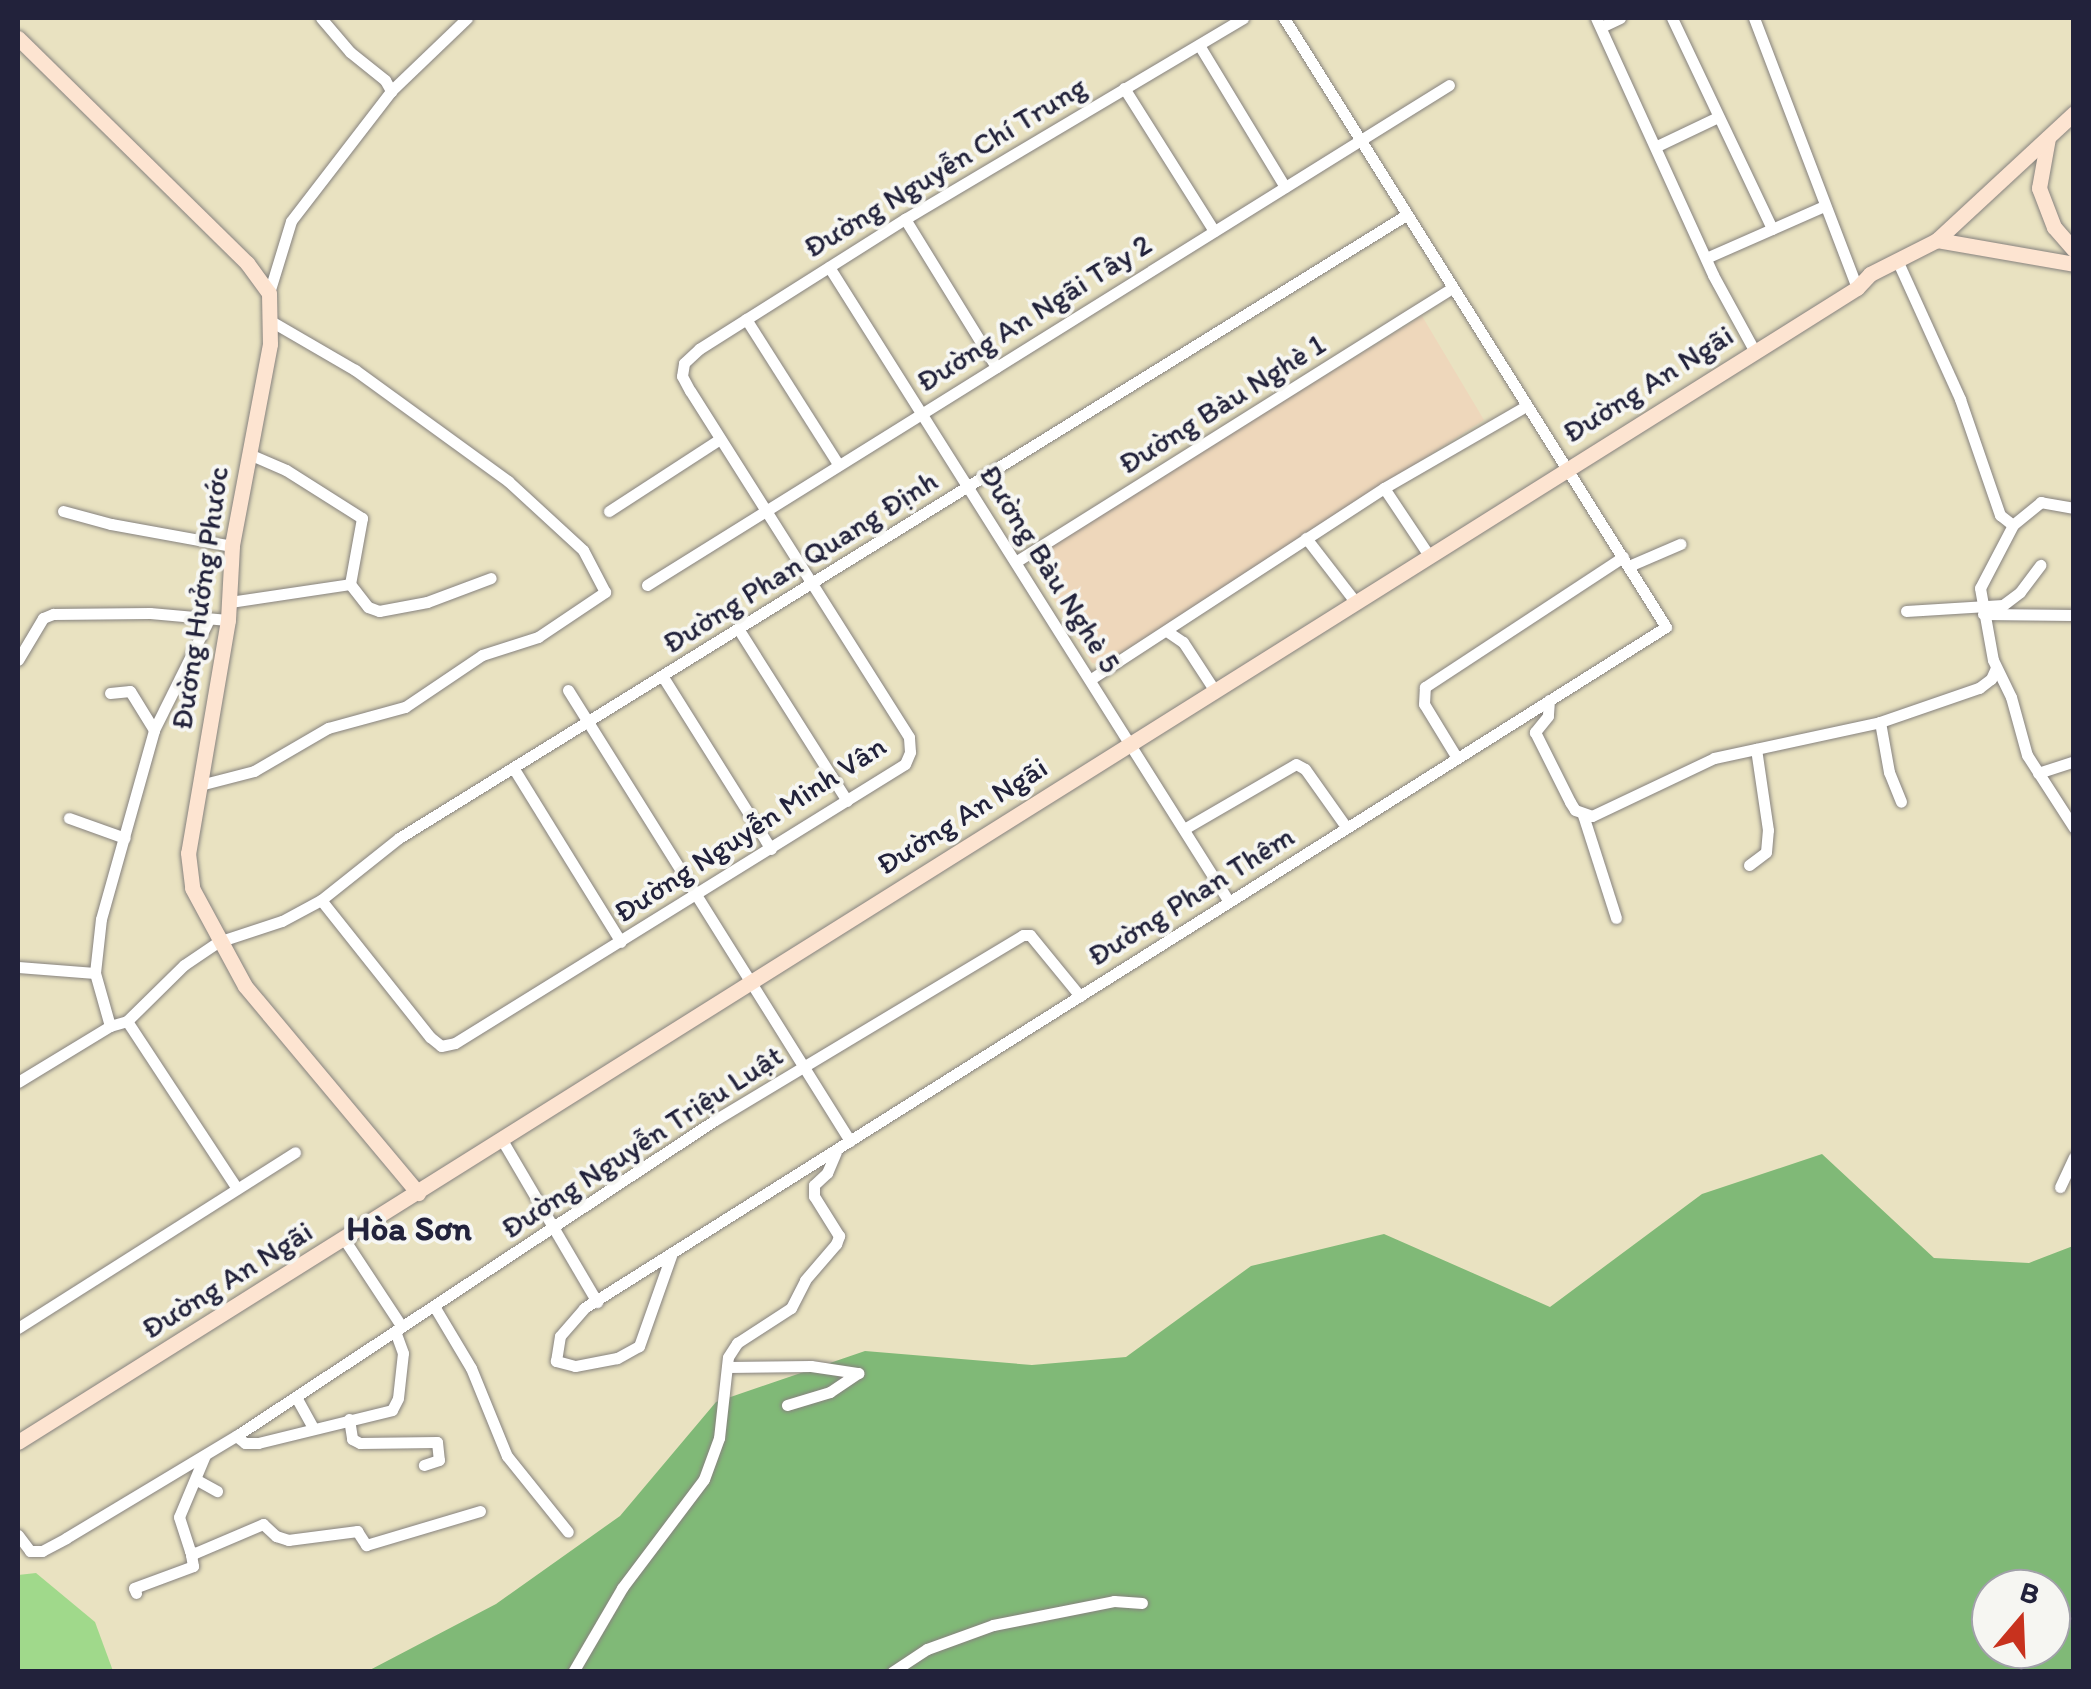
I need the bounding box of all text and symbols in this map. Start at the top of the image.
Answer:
street label: Đường Nguyễn Chí Trung [798,69,1092,265]
street label: Đường An Ngãi Tây 2 [911,227,1157,399]
street label: Đường An Ngãi [1556,317,1740,451]
street label: Đường Bàu Nghè 1 [1112,326,1332,482]
street label: Đường Bàu Nghè 5 [972,458,1128,680]
street label: Đường Phan Quang Định [656,463,944,661]
street label: Đường Hưởng Phước [164,464,236,732]
street label: Đường Nguyễn Minh Vân [608,728,892,930]
street label: Đường An Ngãi [870,749,1054,883]
street label: Đường Phan Thêm [1082,818,1300,974]
street label: Đường Nguyễn Triệu Luật [495,1038,789,1246]
district label: Hòa Sơn [346,1207,472,1249]
street label: Đường An Ngãi [135,1213,319,1347]
north arrow [1971,1569,2071,1669]
text: B [2016,1574,2044,1612]

